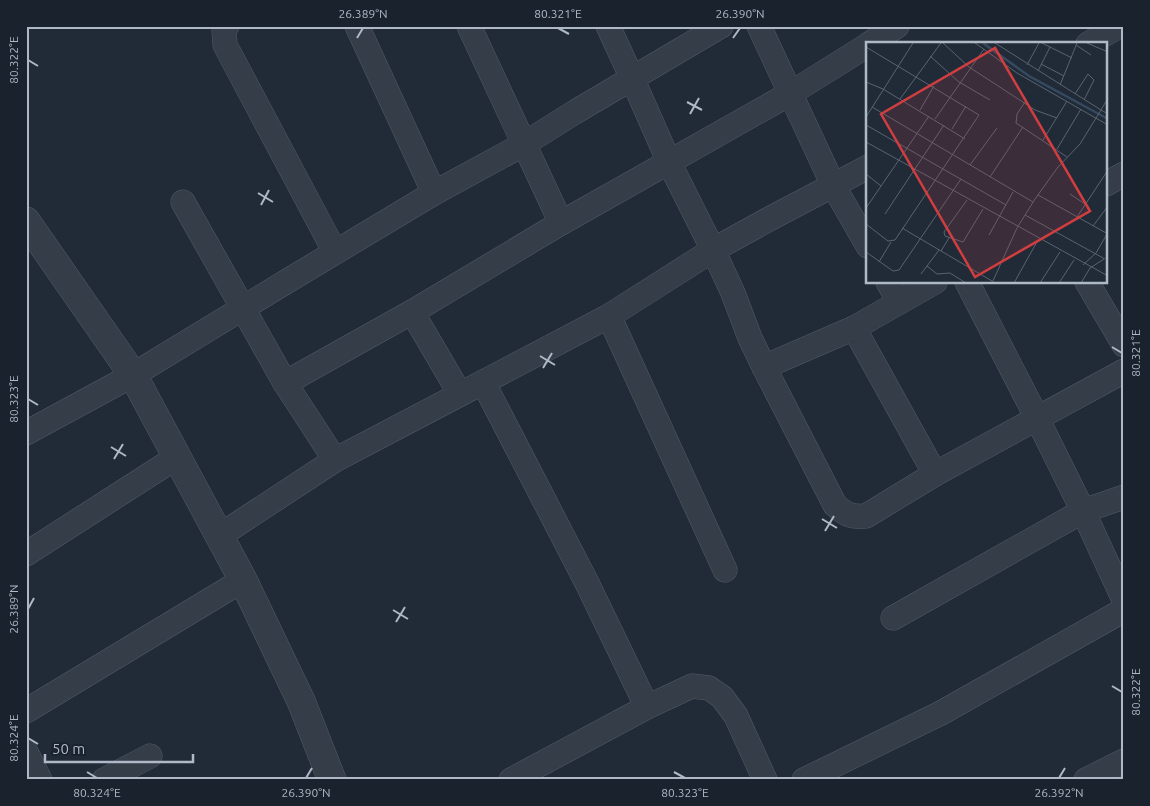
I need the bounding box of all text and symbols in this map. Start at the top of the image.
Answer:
text: 26.389°N [338,7,388,20]
text: 80.321°E [534,7,582,20]
text: 26.390°N [715,7,765,20]
text: 80.322°E [7,36,20,84]
inset map [866,42,1108,284]
text: 80.321°E [1129,329,1142,377]
text: 80.323°E [7,375,20,423]
text: 26.389°N [7,584,20,634]
text: 80.322°E [1129,668,1142,716]
text: 80.324°E [7,714,20,762]
scale bar [45,731,192,763]
text: 50 m [52,740,85,757]
text: 80.324°E [73,786,121,799]
text: 26.390°N [281,786,331,799]
text: 80.323°E [661,786,709,799]
text: 26.392°N [1034,786,1084,799]

